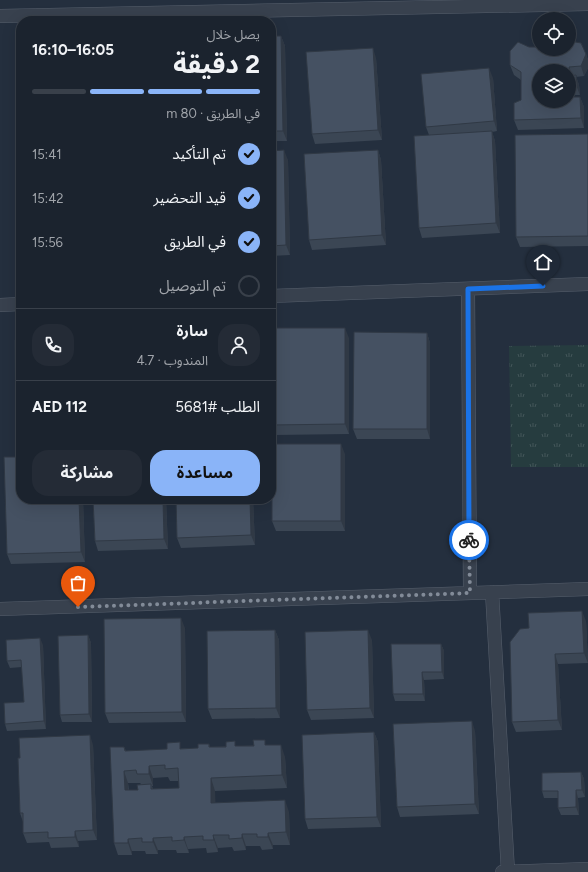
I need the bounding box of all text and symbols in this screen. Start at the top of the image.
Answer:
map controls [532,12,576,108]
button: locate [532,12,576,56]
text: يصل خلال [207,27,260,42]
text: 16:05–16:10 [32,41,114,59]
text: 2 دقيقة [173,48,260,80]
button: layers [532,64,576,108]
text: في الطريق · 80 m [166,106,260,121]
icon: check [238,143,260,165]
text: تم التأكيد [172,145,226,163]
text: 15:41 [32,147,62,162]
icon: check [238,187,260,209]
text: قيد التحضير [154,189,226,207]
text: 15:42 [32,191,63,206]
icon: check [238,231,260,253]
text: في الطريق [164,233,226,251]
text: 15:56 [32,235,63,250]
pin [526,245,560,286]
icon: home [532,251,554,273]
text: تم التوصيل [159,277,226,295]
text: سارة [176,322,208,340]
button: phone [32,324,74,366]
button: person [218,324,260,366]
text: المندوب · 4.7 [136,353,208,368]
text: AED 112 [32,398,87,416]
text: الطلب #5681 [175,398,260,416]
button: مشاركة [32,450,142,496]
button: مساعدة [150,450,260,496]
courier [449,520,489,560]
icon: bike [458,529,480,551]
pin [61,566,95,607]
icon: bag [67,572,89,594]

